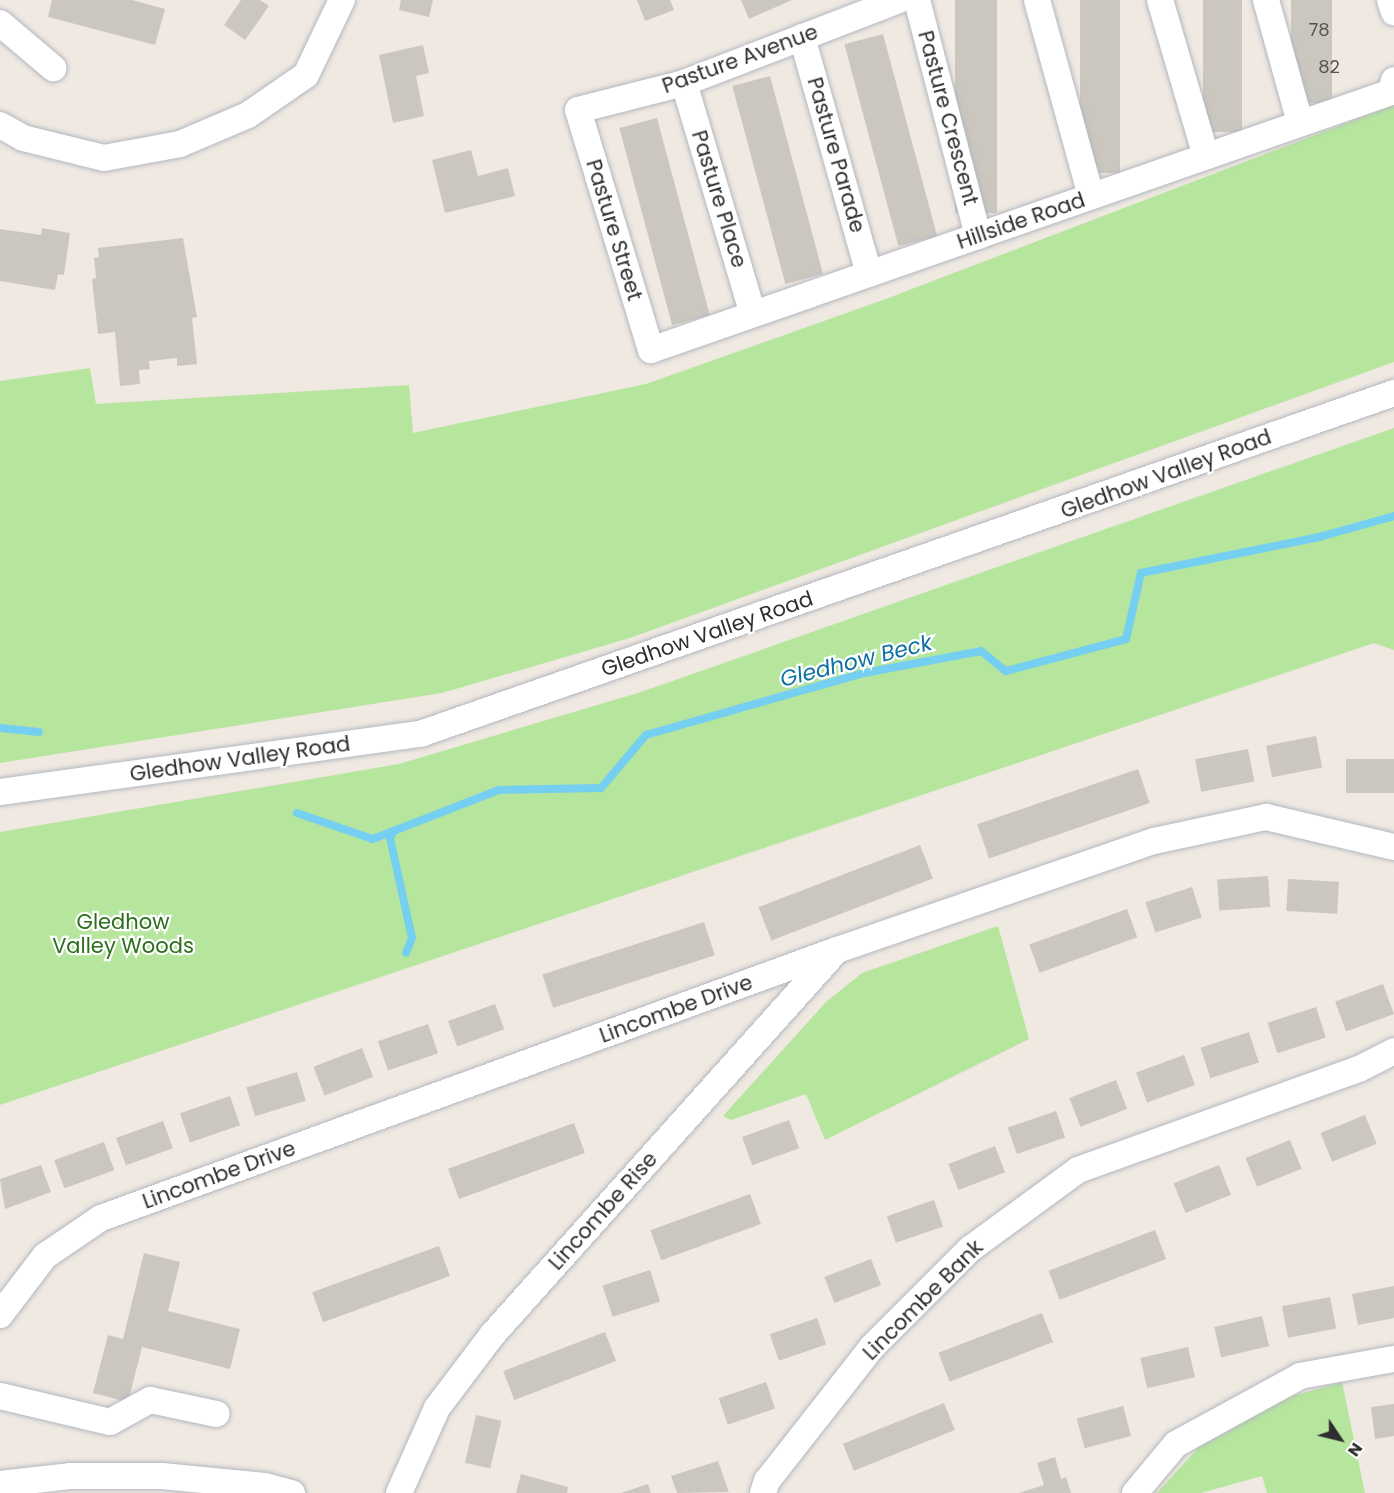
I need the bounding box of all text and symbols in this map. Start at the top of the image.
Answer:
street label: Pasture Avenue [659,19,821,99]
house number: 78 [1308,19,1330,41]
street label: Pasture Crescent [913,28,983,208]
house number: 82 [1318,56,1340,78]
street label: Pasture Parade [802,74,870,236]
street label: Pasture Place [686,127,752,271]
street label: Pasture Street [581,156,647,304]
street label: Hillside Road [954,187,1088,255]
street label: Gledhow Valley Road [1057,424,1275,524]
street label: Gledhow Valley Road [598,586,816,682]
water label: Gledhow Beck [777,629,935,693]
street label: Gledhow Valley Road [128,731,352,787]
park label: Gledhow Valley Woods [52,909,194,959]
street label: Lincombe Drive [596,970,756,1048]
street label: Lincombe Drive [139,1136,299,1214]
street label: Lincombe Rise [543,1147,663,1275]
street label: Lincombe Bank [858,1235,988,1365]
north arrow [1310,1409,1370,1469]
text: N [1342,1438,1368,1461]

